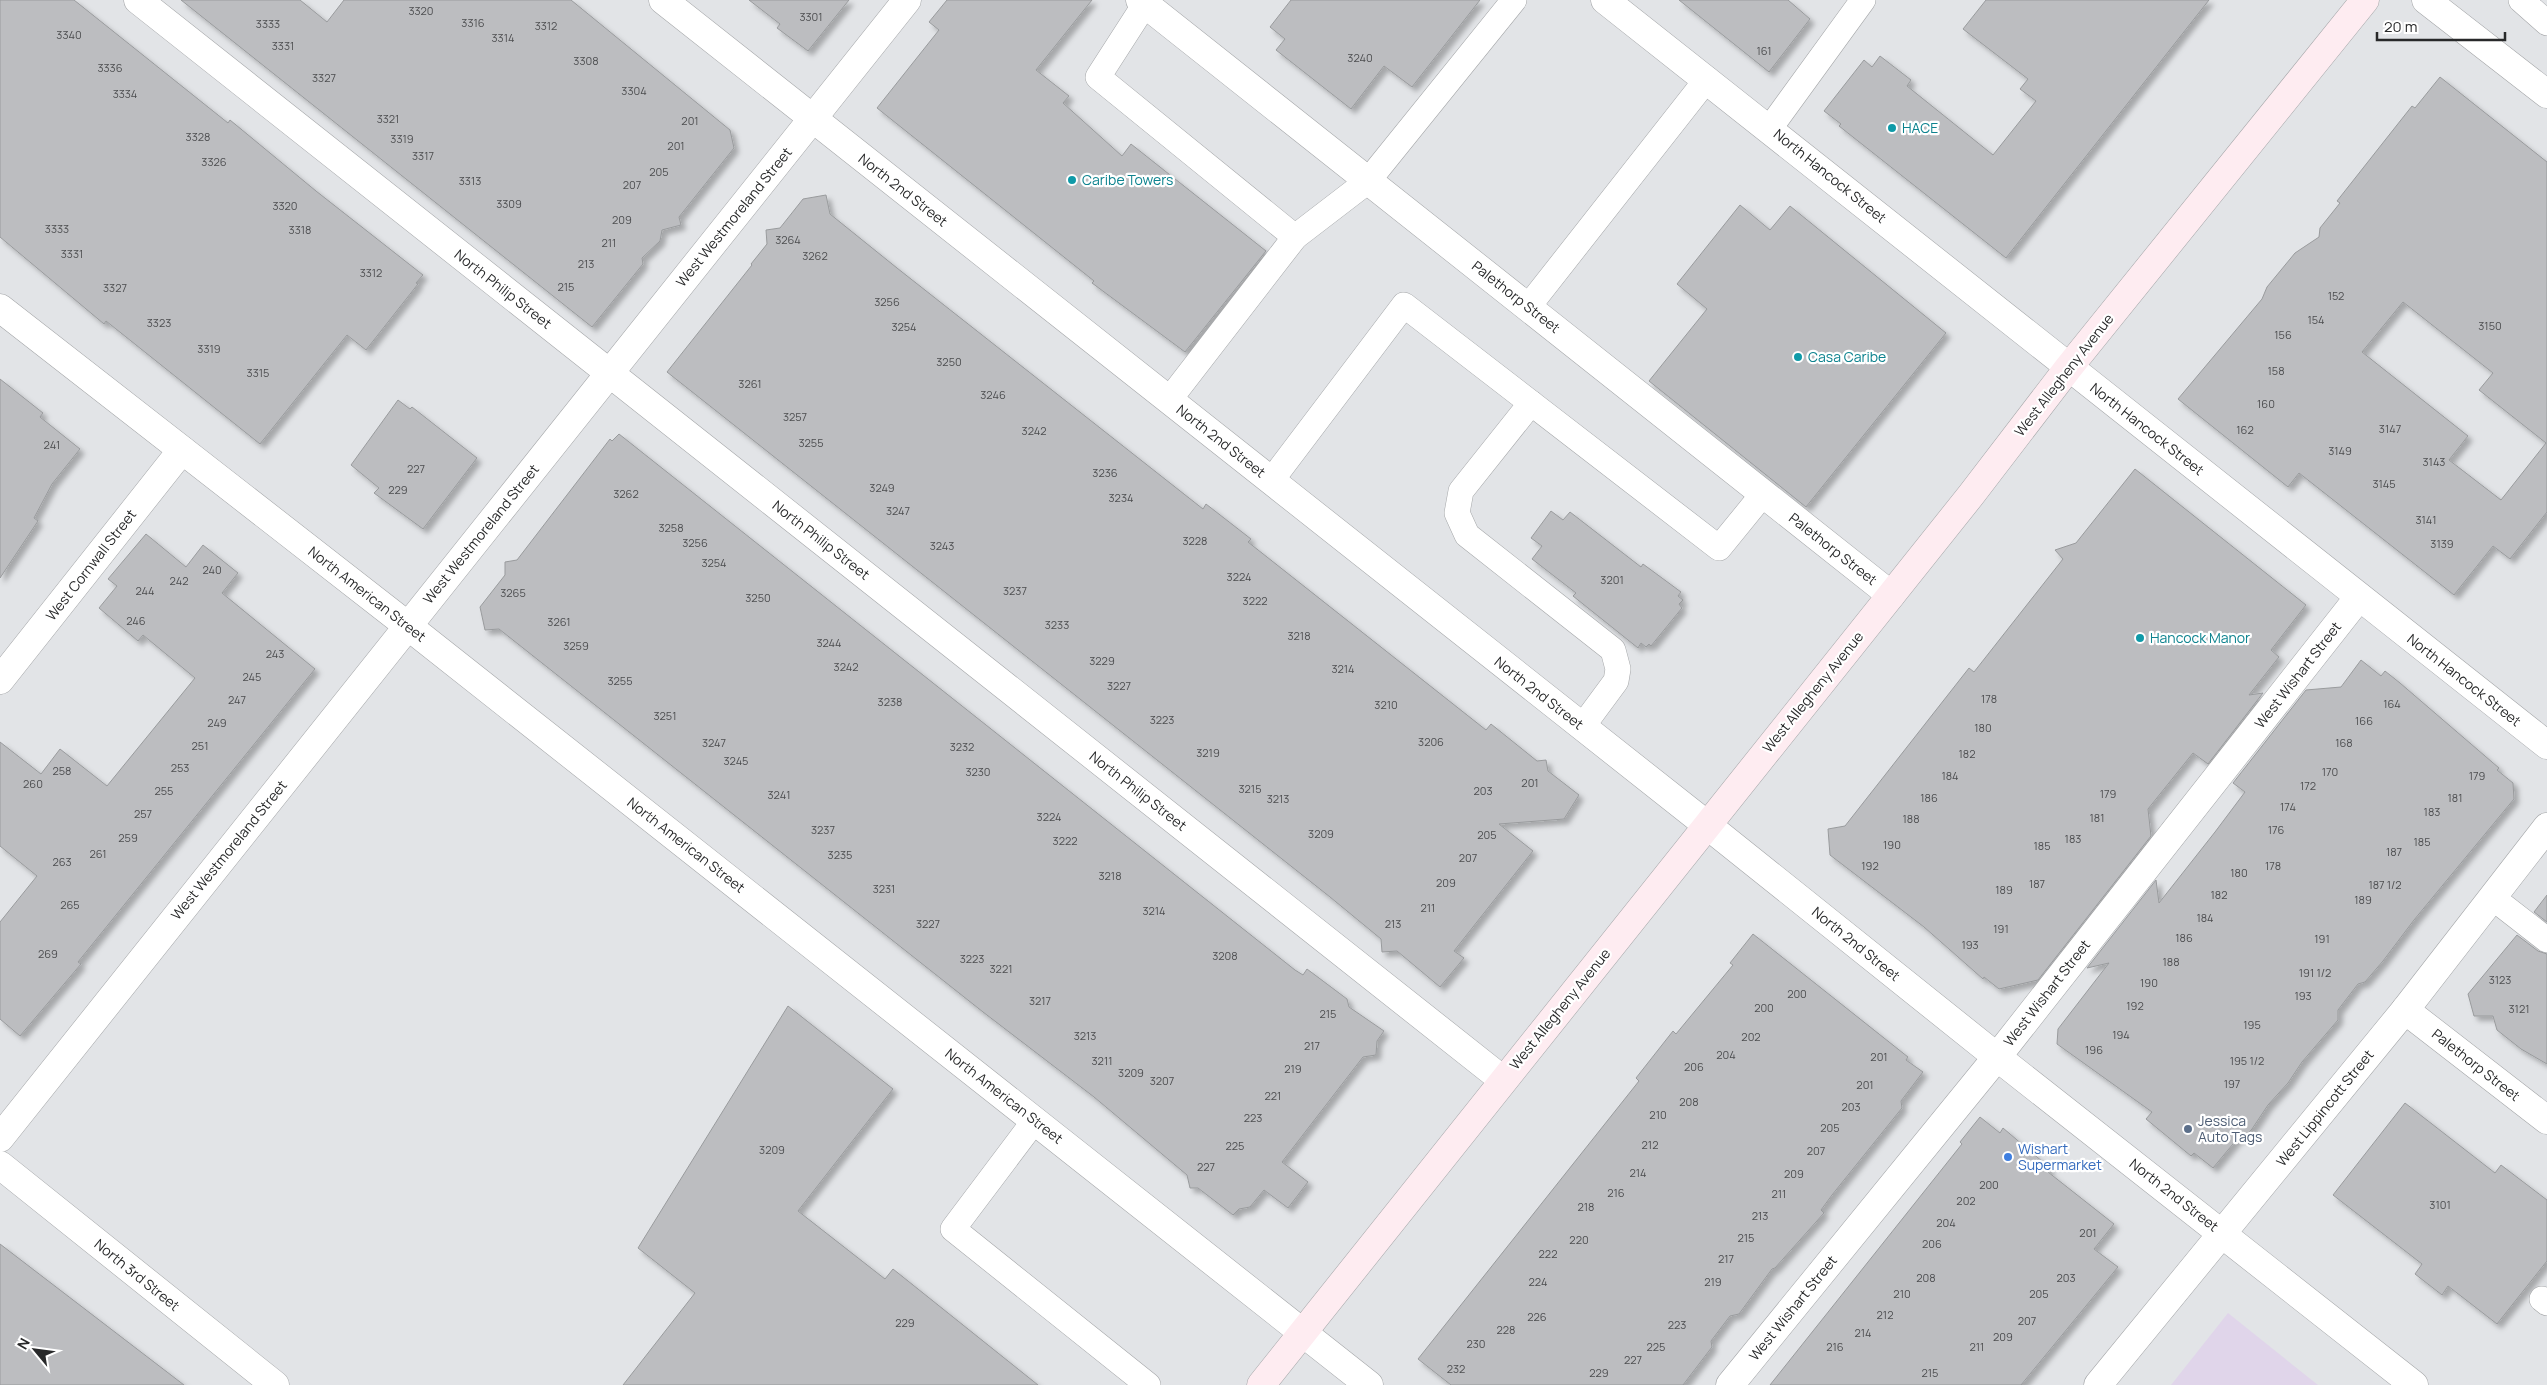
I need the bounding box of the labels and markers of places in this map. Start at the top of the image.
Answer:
place label: HACE [1902,118,1938,137]
marker: HACE [1886,122,1898,134]
place label: Caribe Towers [1082,170,1173,189]
marker: Caribe Towers [1066,174,1078,186]
place label: Casa Caribe [1808,347,1886,366]
marker: Casa Caribe [1792,351,1804,363]
place label: Hancock Manor [2150,628,2250,647]
marker: Hancock Manor [2134,632,2146,644]
place label: Jessica Auto Tags [2198,1111,2262,1146]
marker: Jessica Auto Tags [2182,1123,2194,1135]
place label: Wishart Supermarket [2018,1139,2102,1174]
marker: Wishart Supermarket [2002,1151,2014,1163]

